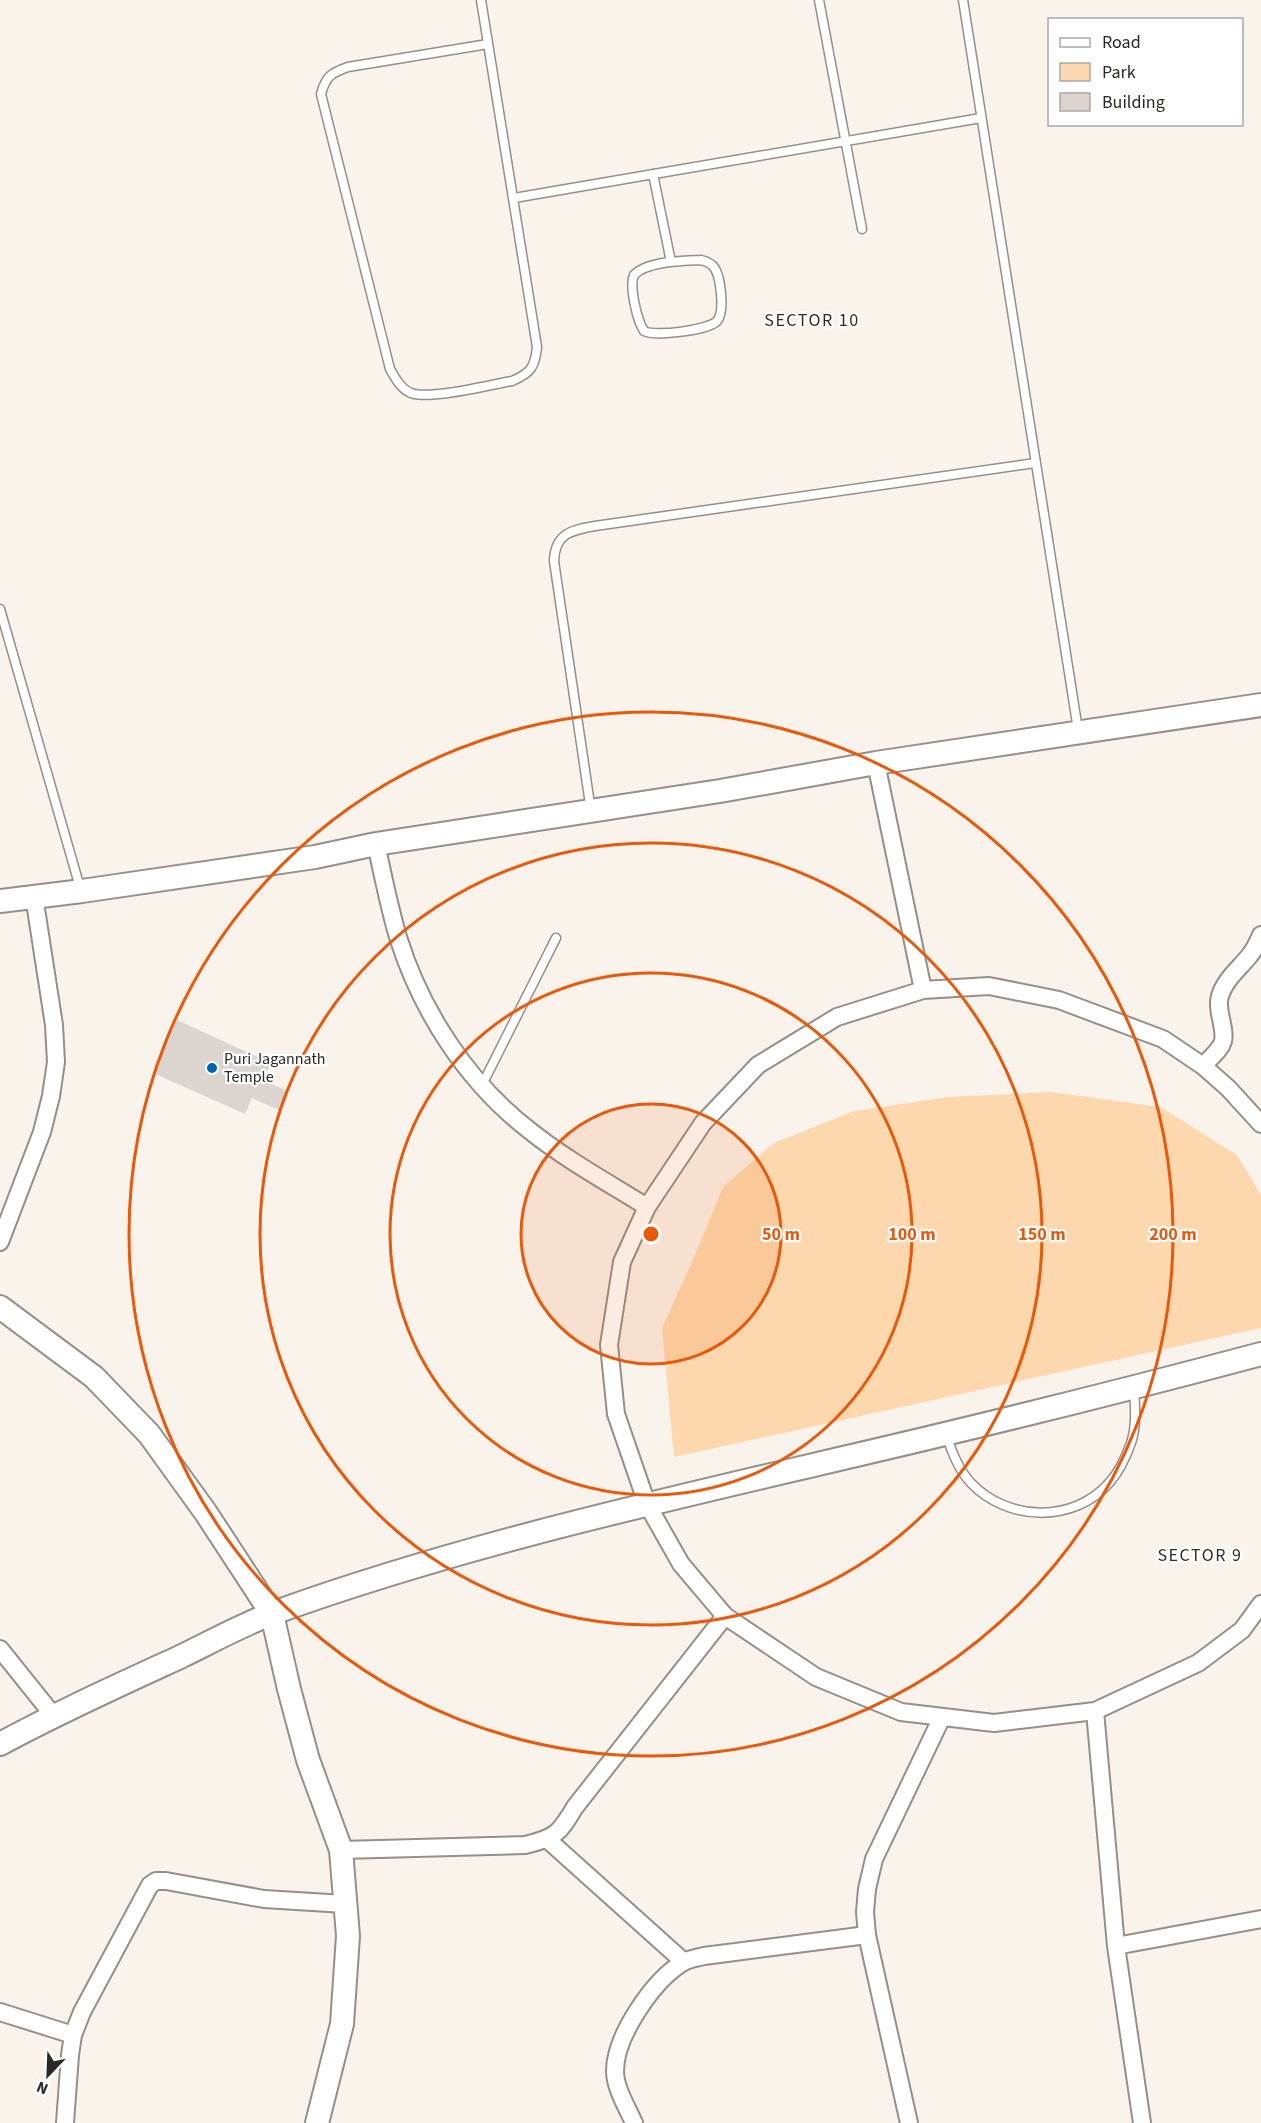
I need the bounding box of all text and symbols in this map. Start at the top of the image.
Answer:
legend [1048,18,1243,126]
text: Road [1102,30,1141,55]
text: Park [1102,60,1136,85]
text: Building [1102,90,1165,115]
district label: SECTOR 10 [764,308,860,333]
place label: Puri Jagannath Temple [224,1048,326,1088]
marker: Puri Jagannath Temple [205,1061,219,1075]
text: 50 m [762,1222,800,1247]
text: 100 m [888,1222,936,1247]
text: 150 m [1018,1222,1066,1247]
text: 200 m [1149,1222,1197,1247]
centre of rings [641,1224,661,1244]
district label: SECTOR 9 [1157,1543,1243,1568]
north arrow [18,2045,78,2105]
text: N [33,2076,52,2100]

